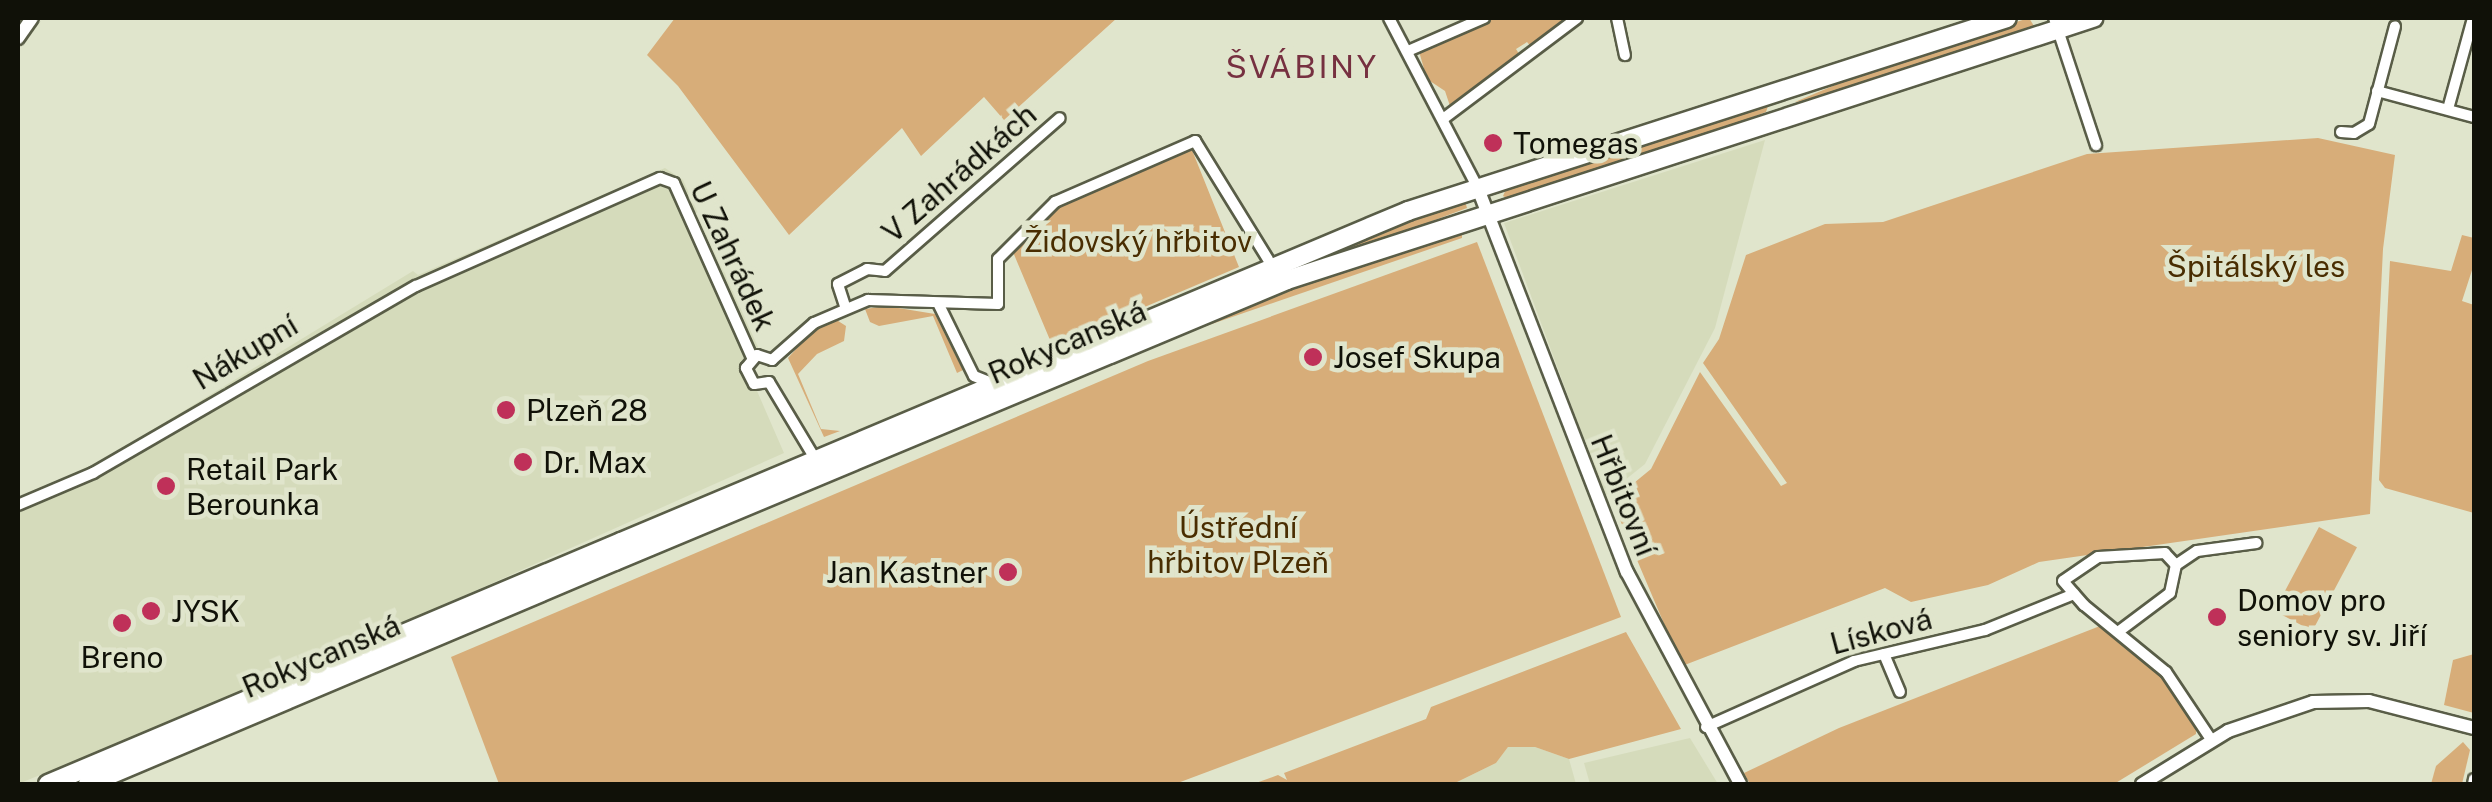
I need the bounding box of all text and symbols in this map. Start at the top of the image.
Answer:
district label: ŠVÁBINY [1225,48,1379,86]
street label: V Zahrádkách [874,96,1044,250]
place label: Tomegas [1513,125,1638,161]
marker: Tomegas [1482,132,1504,154]
street label: U Zahrádek [683,175,783,337]
park label: Židovský hřbitov [1024,223,1252,259]
park label: Špitálský les [2167,248,2345,284]
street label: Rokycanská [983,293,1151,391]
street label: Nákupní [186,307,304,397]
place label: Josef Skupa [1333,339,1501,375]
marker: Josef Skupa [1302,346,1324,368]
place label: Plzeň 28 [526,392,648,428]
marker: Plzeň 28 [495,399,517,421]
street label: Hřbitovní [1583,429,1665,561]
place label: Dr. Max [543,444,647,480]
place label: Retail Park Berounka [186,451,338,522]
marker: Dr. Max [512,451,534,473]
marker: Retail Park Berounka [155,475,177,497]
park label: Ústřední hřbitov Plzeň [1147,509,1329,580]
place label: Jan Kastner [826,554,988,590]
marker: Jan Kastner [997,561,1019,583]
place label: Domov pro seniory sv. Jiří [2237,582,2427,652]
place label: JYSK [171,593,240,629]
marker: JYSK [140,600,162,622]
street label: Lísková [1826,600,1936,662]
marker: Domov pro seniory sv. Jiří [2206,606,2228,628]
street label: Rokycanská [237,607,405,705]
marker: Breno [111,612,133,634]
place label: Breno [81,639,163,675]

